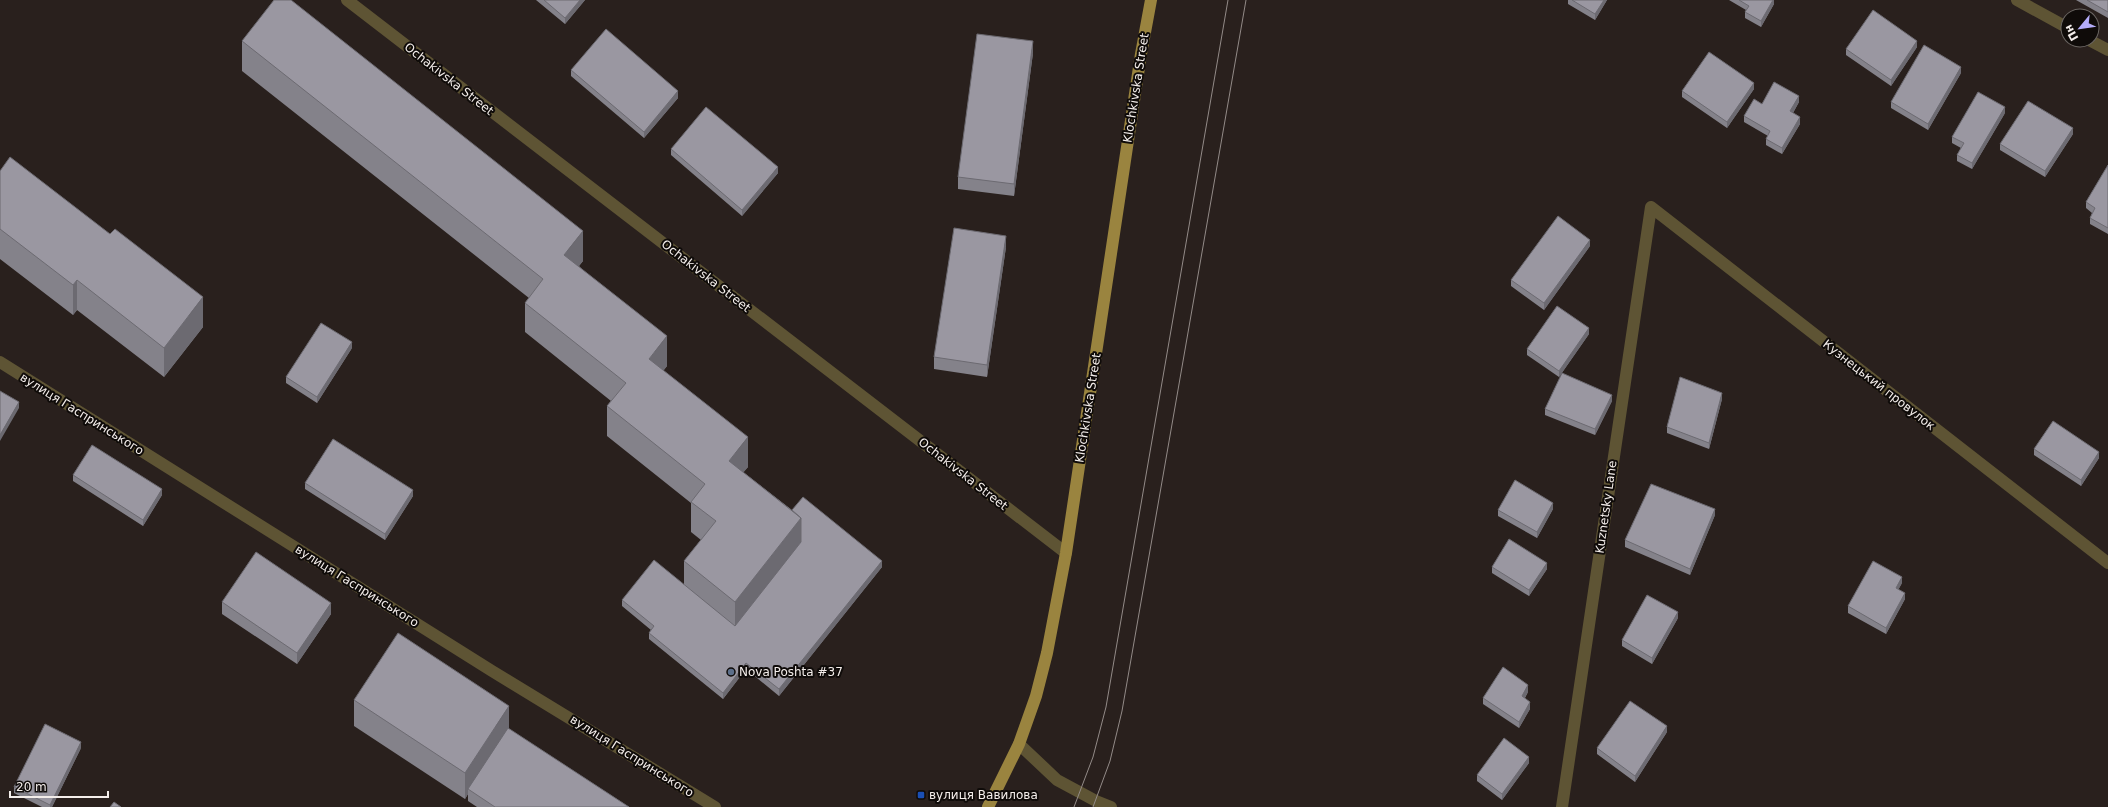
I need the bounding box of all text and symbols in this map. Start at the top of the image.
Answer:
north arrow [2060,8,2100,48]
text: Пн [2062,22,2081,43]
street label: Klochkivska Street [1120,32,1152,144]
street label: Ochakivska Street [402,40,496,118]
street label: Ochakivska Street [659,237,753,315]
street label: Кузнецький провулок [1820,337,1938,433]
street label: Klochkivska Street [1072,352,1104,464]
street label: вулиця Гаспринського [18,370,146,458]
street label: Ochakivska Street [916,435,1010,513]
street label: Kuznetsky Lane [1593,460,1619,554]
street label: вулиця Гаспринського [293,542,421,630]
place label: Nova Poshta #37 [739,665,843,679]
marker: Nova Poshta #37 [726,667,736,677]
street label: вулиця Гаспринського [568,712,696,800]
scale bar [10,773,108,799]
text: 20 m [16,780,47,794]
place label: вулиця Вавилова [929,788,1038,802]
marker: вулиця Вавилова [916,790,926,800]

